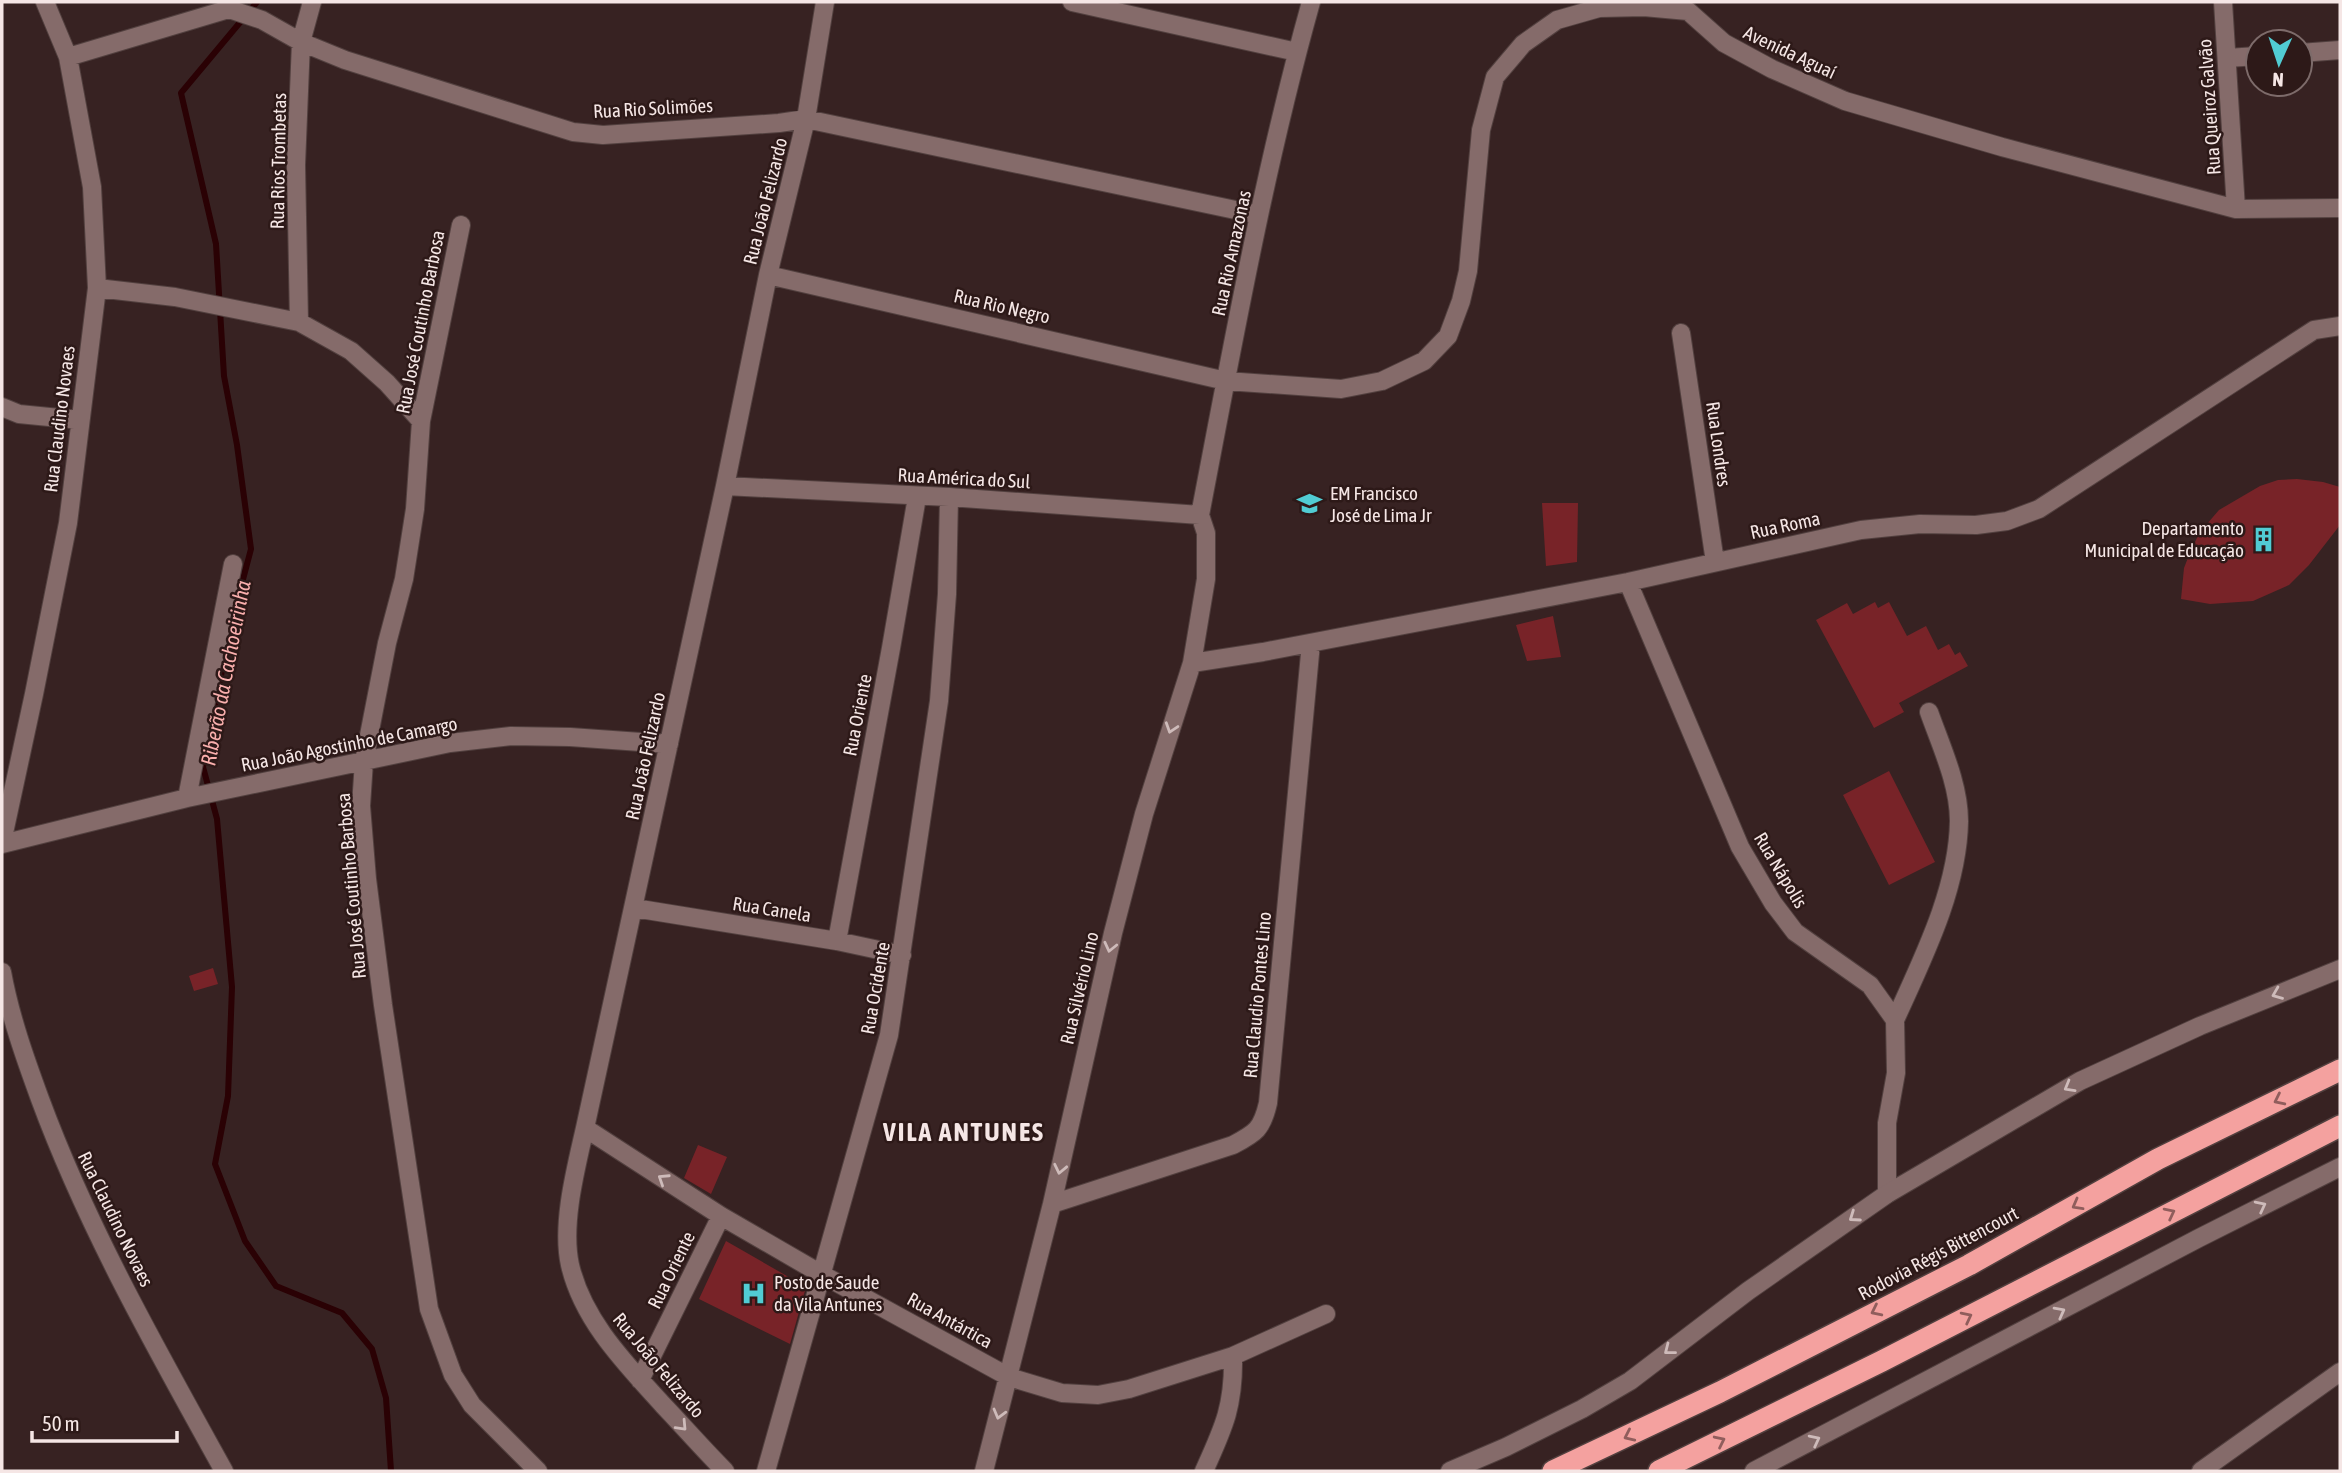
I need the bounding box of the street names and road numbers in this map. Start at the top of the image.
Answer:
street label: Avenida Aguaí [1740,21,1840,83]
street label: Rua Queiroz Galvão [2193,38,2225,176]
street label: Rua Rios Trombetas [266,92,290,229]
street label: Rua Rio Solimões [593,94,714,122]
street label: Rua João Felizardo [739,135,791,267]
street label: Rua Rio Amazonas [1207,188,1255,318]
street label: Rua José Coutinho Barbosa [391,228,449,416]
street label: Rua Rio Negro [952,284,1052,328]
street label: Rua Claudino Novaes [39,344,79,494]
street label: Rua Londres [1702,400,1736,488]
street label: Rua América do Sul [897,464,1031,492]
street label: Rua Roma [1748,507,1822,543]
street label: Rua Oriente [838,672,876,758]
street label: Rua João Felizardo [621,690,669,822]
street label: Rua João Agostinho de Camargo [239,712,459,776]
street label: Rua José Coutinho Barbosa [332,792,370,980]
street label: Rua Nápolis [1750,828,1812,912]
street label: Rua Canela [731,892,813,926]
street label: Rua Claudio Pontes Lino [1239,911,1275,1079]
street label: Rua Silvério Lino [1055,929,1103,1046]
street label: Rua Ocidente [856,940,894,1036]
street label: Rua Claudino Novaes [74,1148,158,1290]
street label: Rodovia Régis Bittencourt [1854,1202,2022,1304]
street label: Rua Oriente [643,1228,699,1312]
street label: Rua Antártica [904,1288,996,1352]
street label: Rua João Felizardo [609,1308,709,1422]

